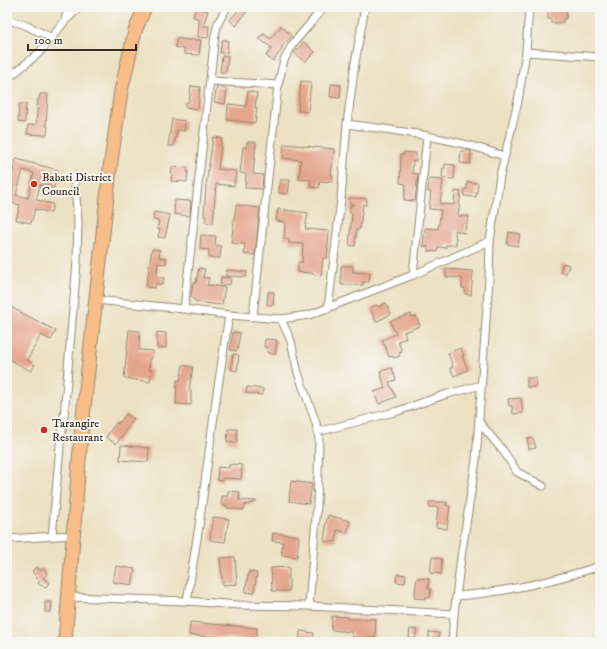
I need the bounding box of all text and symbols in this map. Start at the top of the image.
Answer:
scale bar [28,26,136,52]
text: 100 m [34,33,63,48]
place label: Babati District Council [42,170,112,199]
marker: Babati District Council [29,179,39,189]
place label: Tarangire Restaurant [52,416,103,445]
marker: Tarangire Restaurant [39,425,49,435]

